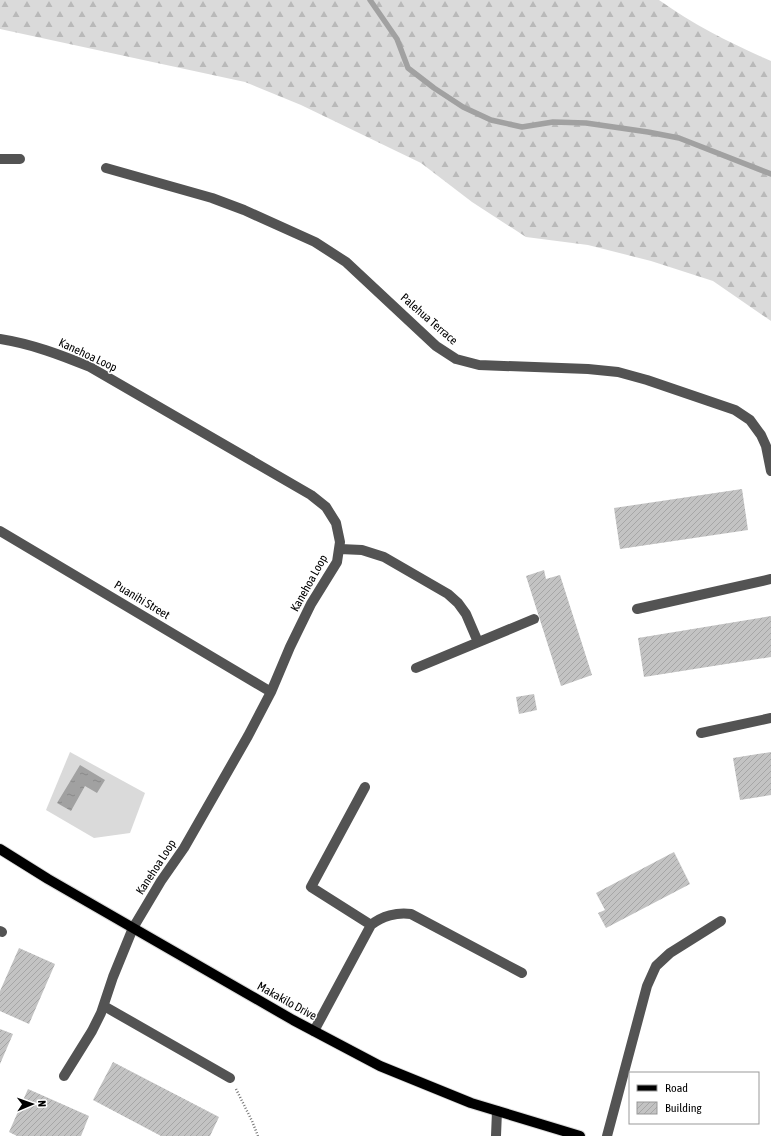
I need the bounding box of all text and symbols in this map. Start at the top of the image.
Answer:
street label: Palehua Terrace [398,290,460,348]
street label: Kanehoa Loop [57,335,120,375]
street label: Kanehoa Loop [288,552,330,614]
street label: Puanihi Street [112,578,173,622]
street label: Kanehoa Loop [133,837,179,897]
street label: Makakilo Drive [255,979,319,1023]
legend [629,1072,759,1124]
text: Road [665,1081,688,1095]
north arrow [12,1084,52,1124]
text: N [36,1100,48,1107]
text: Building [665,1101,703,1115]

